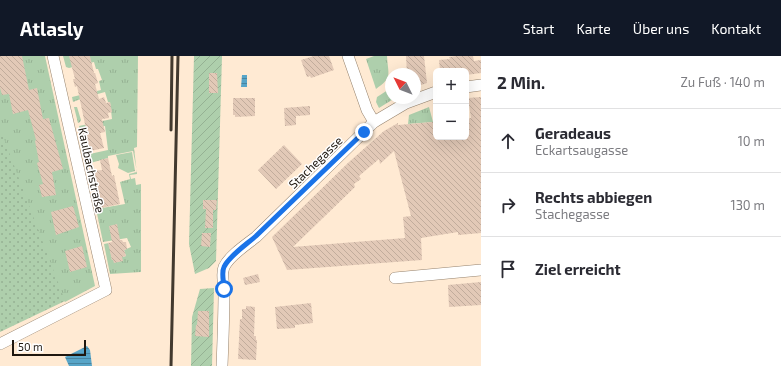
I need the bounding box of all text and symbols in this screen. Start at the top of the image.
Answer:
text: Atlasly [20,17,84,40]
text: Start [523,20,554,37]
text: Karte [576,20,611,37]
text: Über uns [633,20,689,37]
text: Kontakt [711,20,761,37]
north arrow [385,68,421,104]
map controls [433,68,469,140]
button: + [433,68,469,104]
text: 2 Min. [497,72,545,92]
text: Zu Fuß · 140 m [680,74,765,90]
button: − [433,104,469,140]
route end [355,123,373,141]
text: Geradeaus [535,124,611,142]
street label: Kaulbachstraße [76,126,108,214]
icon: ahead [497,130,519,152]
street label: Stachegasse [285,133,345,191]
text: 10 m [738,133,765,149]
text: Eckartsaugasse [535,142,628,158]
text: Rechts abbiegen [535,188,652,206]
icon: right [497,194,519,216]
text: 130 m [730,197,765,213]
text: Stachegasse [535,206,610,222]
icon: arrive [497,258,519,280]
text: Ziel erreicht [535,260,621,278]
route start [215,280,233,298]
scale bar [12,338,86,357]
text: 50 m [18,340,43,353]

